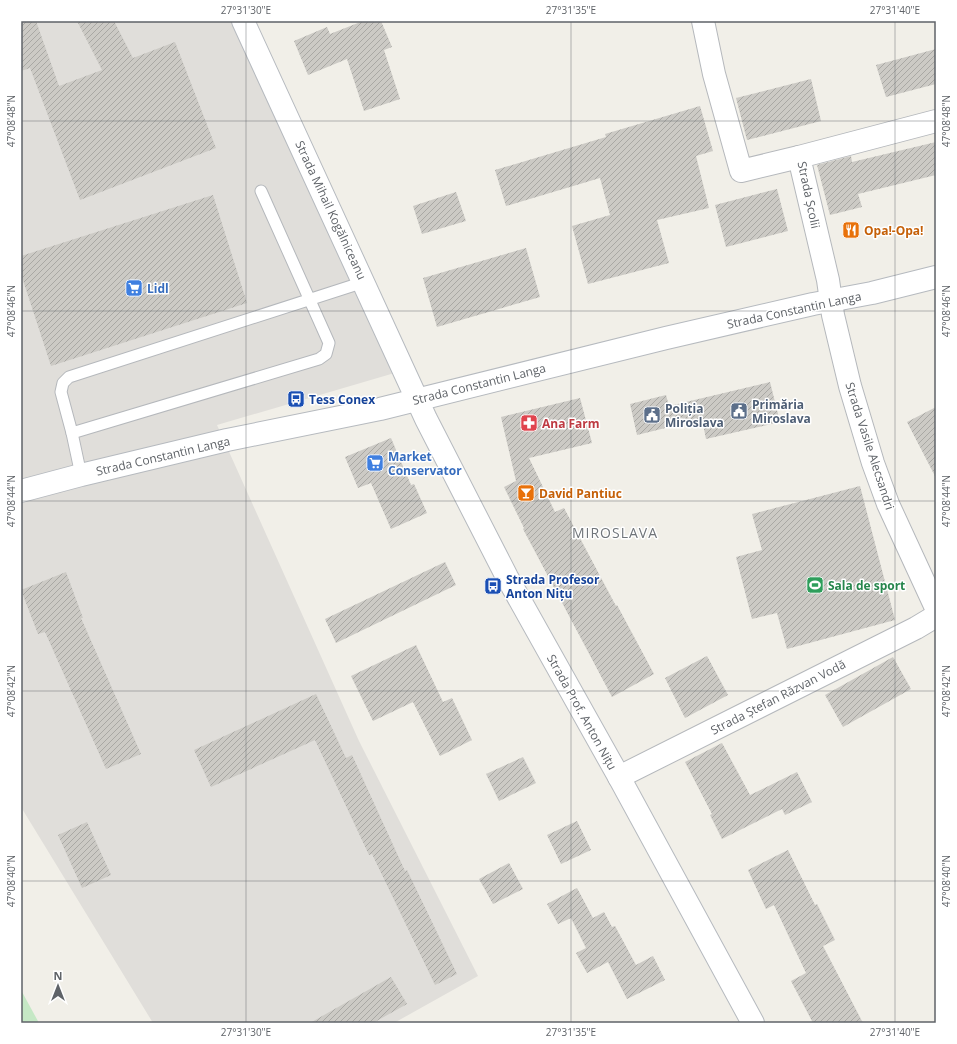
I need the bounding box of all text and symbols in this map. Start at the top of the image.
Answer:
text: 27°31'30"E [221,3,271,17]
text: 27°31'35"E [546,3,596,17]
text: 27°31'40"E [870,3,920,17]
text: 47°08'48"N [4,95,18,147]
text: 47°08'48"N [939,95,953,147]
street label: Strada Mihail Kogălniceanu [291,138,371,282]
street label: Strada Școlii [794,160,824,230]
restaurant icon: Opa!-Opa! [841,220,861,240]
place label: Opa!-Opa! [864,222,924,239]
supermarket icon: Lidl [124,278,144,298]
place label: Lidl [147,280,169,297]
text: 47°08'46"N [4,285,18,337]
text: 47°08'46"N [939,285,953,337]
street label: Strada Constantin Langa [725,287,863,333]
street label: Strada Constantin Langa [410,359,548,409]
street label: Strada Vasile Alecsandri [841,380,899,512]
bus stop icon: Tess Conex [286,389,306,409]
place label: Tess Conex [309,391,375,408]
place label: Primăria Miroslava [752,396,811,427]
place label: Poliția Miroslava [665,400,724,431]
public building icon: Primăria Miroslava [729,401,749,421]
public building icon: Poliția Miroslava [642,405,662,425]
pharmacy icon: Ana Farm [519,413,539,433]
place label: Ana Farm [542,415,600,432]
street label: Strada Constantin Langa [94,432,232,480]
place label: Market Conservator [388,448,462,479]
supermarket icon: Market Conservator [365,453,385,473]
text: 47°08'44"N [4,475,18,527]
text: 47°08'44"N [939,475,953,527]
bar icon: David Pantiuc [516,483,536,503]
place label: David Pantiuc [539,485,622,502]
district label: MIROSLAVA [572,523,658,542]
place label: Strada Profesor Anton Nițu [506,571,600,602]
sports icon: Sala de sport [805,575,825,595]
bus stop icon: Strada Profesor Anton Nițu [483,576,503,596]
place label: Sala de sport [828,577,905,594]
street label: Strada Prof. Anton Nițu [543,651,621,773]
street label: Strada Ștefan Răzvan Vodă [708,655,848,739]
text: 47°08'42"N [4,665,18,717]
text: 47°08'42"N [939,665,953,717]
text: 47°08'40"N [4,855,18,907]
text: 47°08'40"N [939,855,953,907]
north arrow [38,966,78,1006]
text: N [54,968,62,983]
text: 27°31'30"E [221,1025,271,1039]
text: 27°31'35"E [546,1025,596,1039]
text: 27°31'40"E [870,1025,920,1039]

